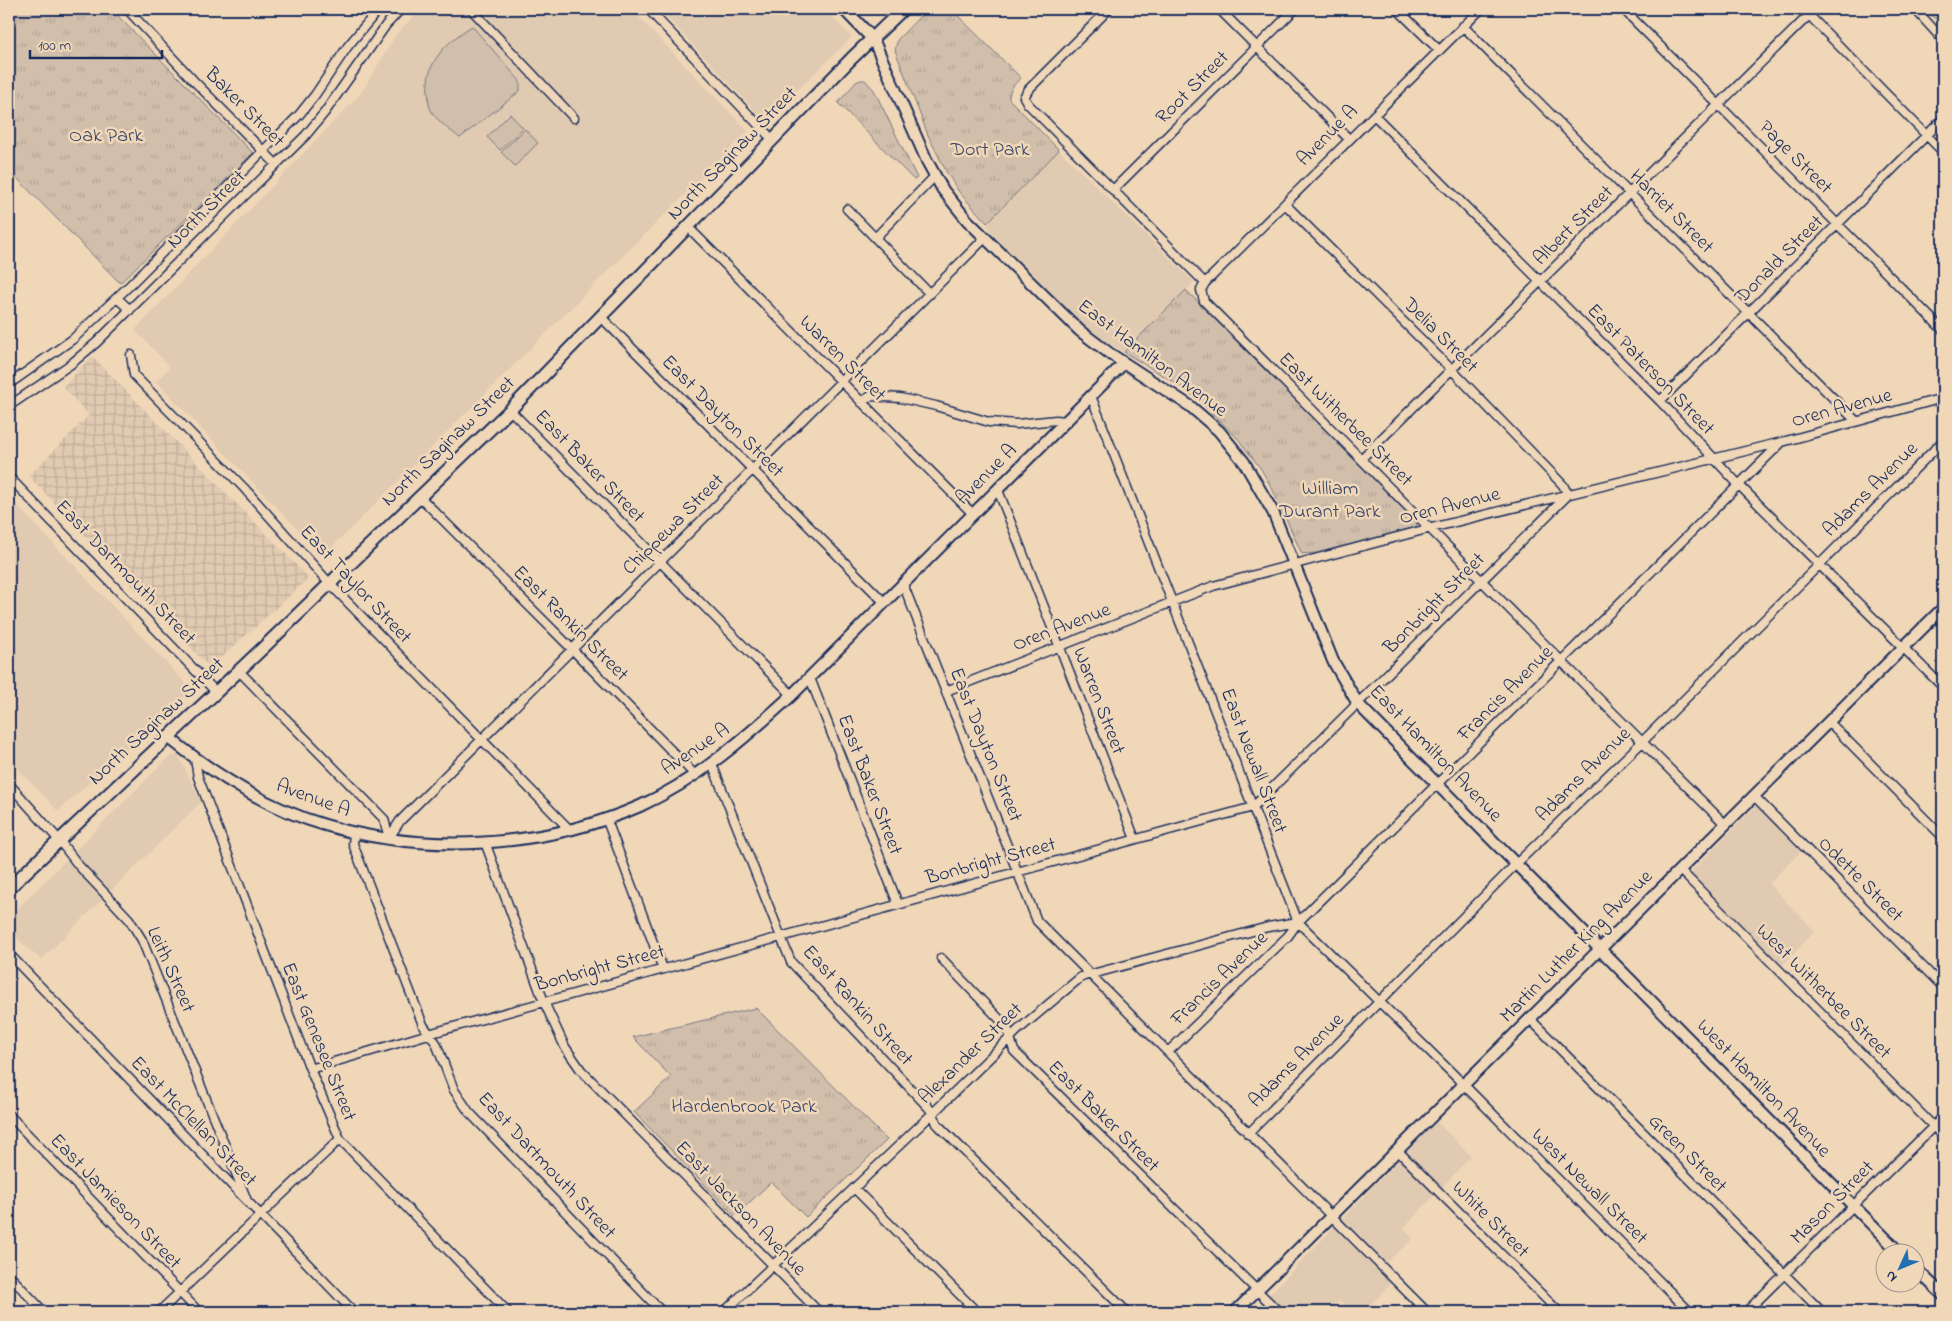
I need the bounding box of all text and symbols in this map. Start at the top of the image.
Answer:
scale bar [30,28,162,60]
text: 100 m [38,35,71,57]
street label: Root Street [1150,44,1237,131]
street label: Baker Street [196,60,291,155]
street label: North Saginaw Street [661,80,806,228]
street label: Avenue A [1290,98,1366,174]
street label: Page Street [1751,114,1839,203]
park label: Oak Park [69,122,143,151]
park label: Dort Park [949,136,1030,165]
street label: Harriet Street [1622,163,1720,261]
street label: North Street [161,164,253,256]
street label: Albert Street [1527,179,1621,273]
street label: Donald Street [1728,209,1831,312]
street label: Delia Street [1395,291,1485,381]
street label: East Hamilton Avenue [1071,293,1233,425]
street label: East Paterson Street [1579,297,1721,443]
street label: Warren Street [792,309,892,409]
street label: East Witherbee Street [1271,346,1419,494]
street label: East Dayton Street [654,349,790,485]
street label: North Saginaw Street [375,370,524,515]
street label: Oren Avenue [1789,382,1896,436]
street label: East Baker Street [527,404,651,531]
street label: Adams Avenue [1817,436,1925,544]
street label: Avenue A [949,437,1025,513]
street label: Chippewa Street [616,467,732,583]
park label: William Durant Park [1279,475,1381,527]
street label: Oren Avenue [1397,480,1503,534]
street label: East Dartmouth Street [48,494,202,652]
street label: East Taylor Street [292,519,418,651]
street label: Bonbright Street [1377,546,1493,663]
street label: East Rankin Street [505,559,635,689]
street label: Oren Avenue [1009,596,1115,660]
street label: Francis Avenue [1451,639,1561,749]
street label: Warren Street [1064,643,1132,759]
street label: North Saginaw Street [82,651,232,794]
street label: East Dayton Street [941,664,1029,827]
street label: East Hamilton Avenue [1362,679,1508,829]
street label: East Newall Street [1212,684,1294,838]
street label: East Baker Street [829,711,909,860]
street label: Avenue A [656,716,736,784]
street label: Adams Avenue [1530,721,1638,829]
street label: Avenue A [272,772,354,826]
street label: Odette Street [1810,830,1910,930]
street label: Bonbright Street [922,831,1060,895]
street label: Martin Luther King Avenue [1494,864,1661,1031]
street label: West Witherbee Street [1748,917,1898,1067]
street label: Leith Street [138,922,202,1018]
street label: Francis Avenue [1164,925,1275,1034]
street label: Bonbright Street [531,938,669,1002]
street label: East Rankin Street [795,939,920,1073]
street label: East Genesee Street [273,958,363,1126]
street label: Alexander Street [912,996,1030,1112]
street label: Adams Avenue [1243,1007,1351,1115]
street label: West Hamilton Avenue [1689,1013,1837,1165]
street label: East McClellan Street [123,1050,263,1194]
street label: East Baker Street [1040,1054,1166,1180]
street label: East Dartmouth Street [470,1086,622,1246]
park label: Hardenbrook Park [671,1093,817,1122]
street label: Green Street [1641,1108,1733,1200]
street label: West Newall Street [1524,1122,1654,1252]
street label: East Jamieson Street [42,1127,188,1277]
street label: East Jackson Avenue [668,1135,812,1283]
street label: Mason Street [1784,1154,1882,1252]
street label: White Street [1445,1175,1536,1266]
north arrow [1874,1244,1924,1294]
text: N [1881,1265,1903,1287]

